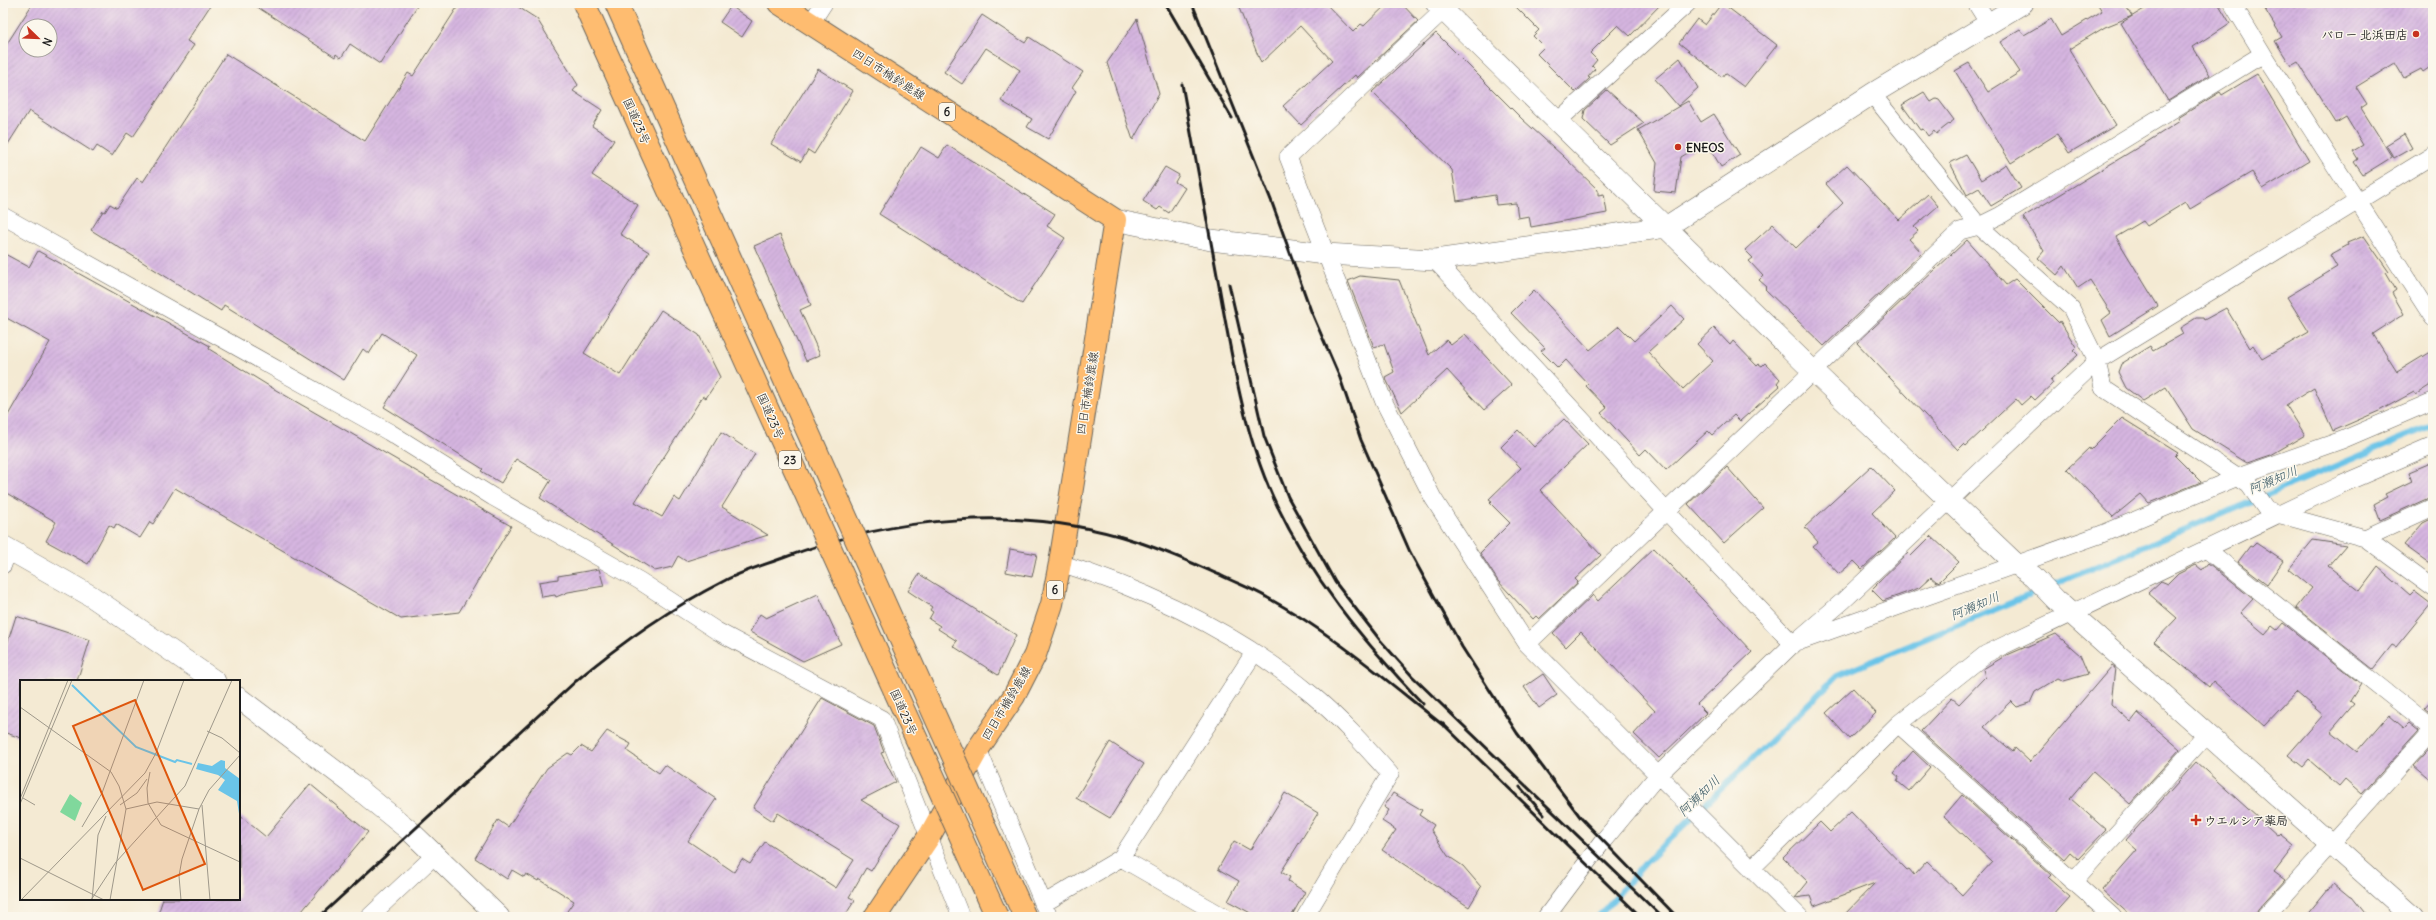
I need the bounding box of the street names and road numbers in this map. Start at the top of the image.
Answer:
street label: 四日市楠鈴鹿線 [850,45,928,103]
street label: 国道23号 [620,95,654,147]
road number: 6 [939,103,955,121]
street label: 四日市楠鈴鹿線 [1073,350,1101,436]
street label: 国道23号 [754,390,788,442]
road number: 23 [779,451,801,469]
road number: 6 [1047,581,1063,599]
street label: 四日市楠鈴鹿線 [978,663,1034,743]
street label: 国道23号 [887,686,921,738]

